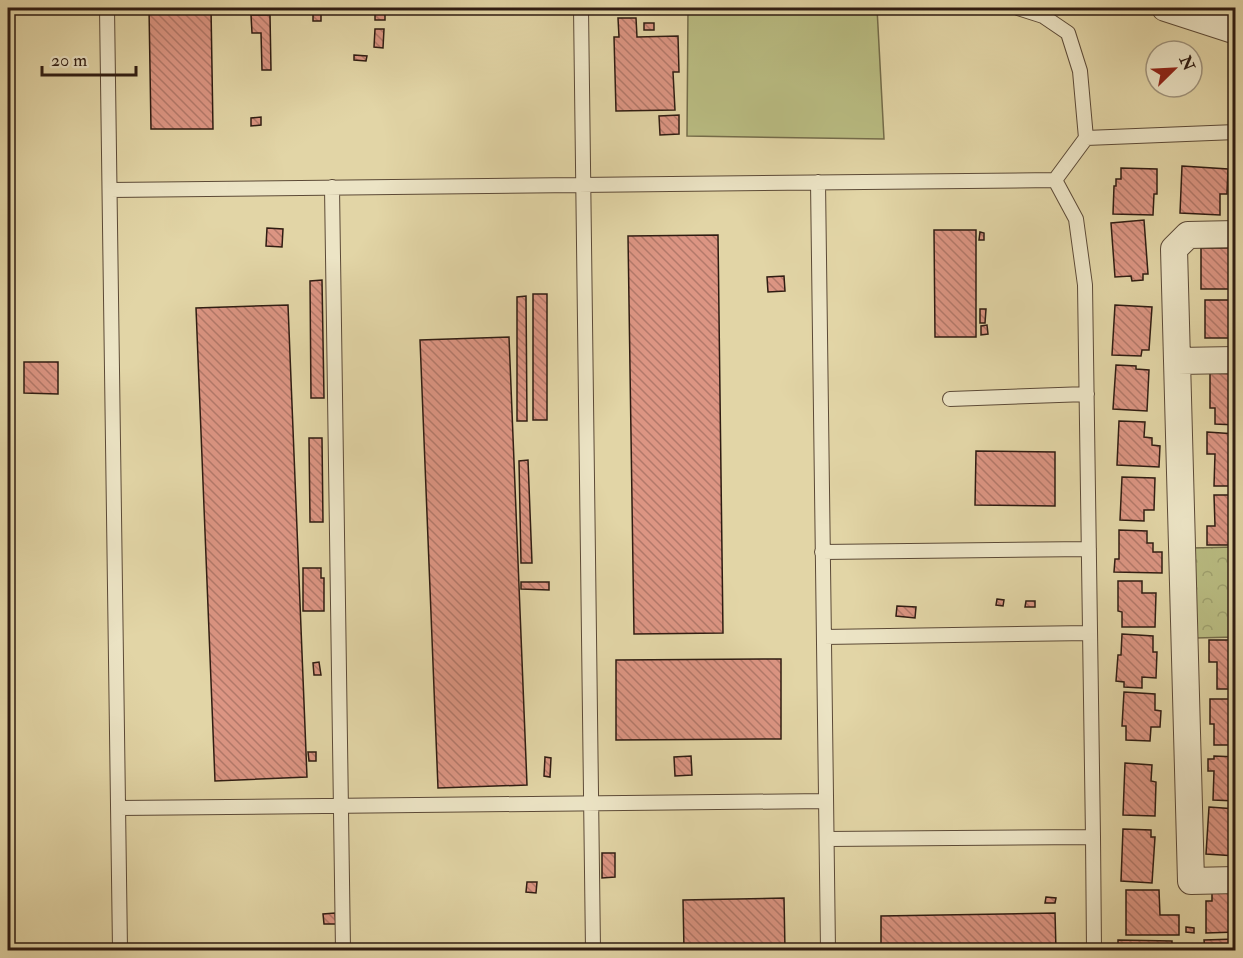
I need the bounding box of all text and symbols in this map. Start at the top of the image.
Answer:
scale bar [42,39,136,77]
north arrow [1144,39,1204,99]
text: 20 m [51,49,87,72]
text: N [1174,52,1199,75]

